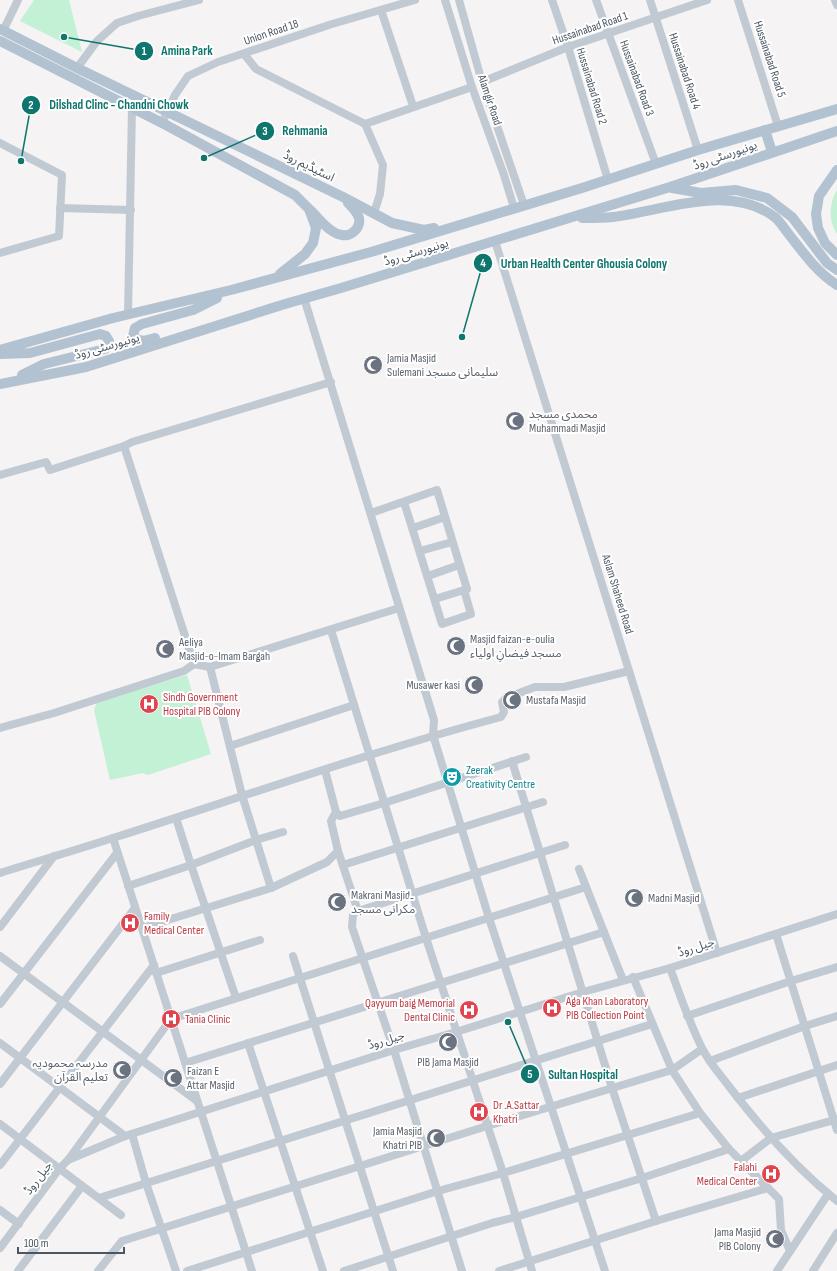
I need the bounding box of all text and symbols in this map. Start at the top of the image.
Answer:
street label: Hussainabad Road 1 [550,8,631,48]
street label: Union Road 18 [242,16,300,49]
street label: Hussainabad Road 5 [750,19,789,99]
street label: Hussainabad Road 4 [665,31,704,111]
callout: Amina Park [134,38,221,63]
street label: Hussainabad Road 3 [616,38,657,118]
text: Amina Park [160,43,213,59]
text: 1 [142,44,147,59]
street label: Hussainabad Road 2 [573,46,610,126]
street label: Alamgir Road [474,72,505,127]
callout: Dilshad Clinc - Chandni Chowk [21,92,196,117]
text: Dilshad Clinc - Chandni Chowk [49,97,189,113]
text: 2 [28,98,34,113]
callout: Rehmania [255,118,336,143]
text: Rehmania [282,123,328,139]
text: 3 [262,124,268,139]
street label: یونیورسٹی روڈ [691,137,759,173]
street label: اسٹیڈیم روڈ [280,147,337,186]
street label: یونیورسٹی روڈ [382,235,450,269]
callout: Urban Health Center Ghousia Colony [473,251,675,276]
text: 4 [480,256,486,271]
text: Urban Health Center Ghousia Colony [501,256,668,272]
street label: یونیورسٹی روڈ [73,330,141,363]
place label: Jamia Masjid Sulemani سلیمانی مسجد [386,351,498,380]
mosque icon: Jamia Masjid Sulemani سلیمانی مسجد [362,354,384,376]
place label: محمدی مسجد Muhammadi Masjid [529,407,606,436]
mosque icon: محمدی مسجد Muhammadi Masjid [504,410,526,432]
street label: Aslam Shaheed Road [598,552,637,636]
place label: Masjid faizan-e-oulia مسجد فیضانِ اولیاء [470,632,562,663]
place label: Aeliya Masjid-o-Imam Bargah [178,635,270,664]
mosque icon: Masjid faizan-e-oulia مسجد فیضانِ اولیاء [445,635,467,657]
mosque icon: Aeliya Masjid-o-Imam Bargah [154,638,176,660]
mosque icon: Musawer kasi [463,674,485,696]
place label: Musawer kasi [406,678,460,693]
mosque icon: Mustafa Masjid [501,689,523,711]
place label: Sindh Government Hospital PIB Colony [163,690,241,719]
hospital icon: Sindh Government Hospital PIB Colony [138,693,160,715]
place label: Mustafa Masjid [526,693,586,708]
place label: Zeerak Creativity Centre [466,763,535,792]
theatre icon: Zeerak Creativity Centre [441,766,463,788]
mosque icon: Madni Masjid [623,887,645,909]
place label: Makrani Masjid۔ مکرانی مسجد [351,888,415,917]
mosque icon: Makrani Masjid۔ مکرانی مسجد [326,891,348,913]
place label: Madni Masjid [648,891,699,906]
place label: Family Medical Center [144,909,205,938]
hospital icon: Family Medical Center [119,912,141,934]
street label: جیل روڈ [676,934,716,960]
place label: Aga Khan Laboratory PIB Collection Point [565,994,649,1023]
place label: Qayyum baig Memorial Dental Clinic [365,996,455,1025]
hospital icon: Aga Khan Laboratory PIB Collection Point [541,997,563,1019]
hospital icon: Qayyum baig Memorial Dental Clinic [458,999,480,1021]
hospital icon: Tania Clinic [160,1008,182,1030]
place label: Tania Clinic [185,1012,231,1027]
street label: جیل روڈ [366,1027,406,1053]
mosque icon: PIB Jama Masjid [437,1031,459,1053]
place label: PIB Jama Masjid [417,1055,479,1070]
place label: مدرسہ محمودیہ تعلیم القرآن [33,1056,108,1086]
mosque icon: مدرسہ محمودیہ تعلیم القرآن [111,1059,133,1081]
callout: Sultan Hospital [520,1062,626,1087]
place label: Faizan E Attar Masjid [186,1064,235,1093]
mosque icon: Faizan E Attar Masjid [162,1067,184,1089]
text: 5 [527,1067,533,1082]
text: Sultan Hospital [548,1067,618,1083]
place label: Dr .A.Sattar Khatri [493,1098,540,1127]
hospital icon: Dr .A.Sattar Khatri [468,1101,490,1123]
place label: Jamia Masjid Khatri PIB [372,1124,422,1153]
mosque icon: Jamia Masjid Khatri PIB [425,1127,447,1149]
street label: جیل روڈ [21,1159,56,1198]
place label: Falahi Medical Center [697,1160,758,1189]
hospital icon: Falahi Medical Center [760,1163,782,1185]
place label: Jama Masjid PIB Colony [713,1225,761,1254]
mosque icon: Jama Masjid PIB Colony [764,1228,786,1250]
scale bar [18,1229,124,1255]
text: 100 m [24,1236,49,1251]

